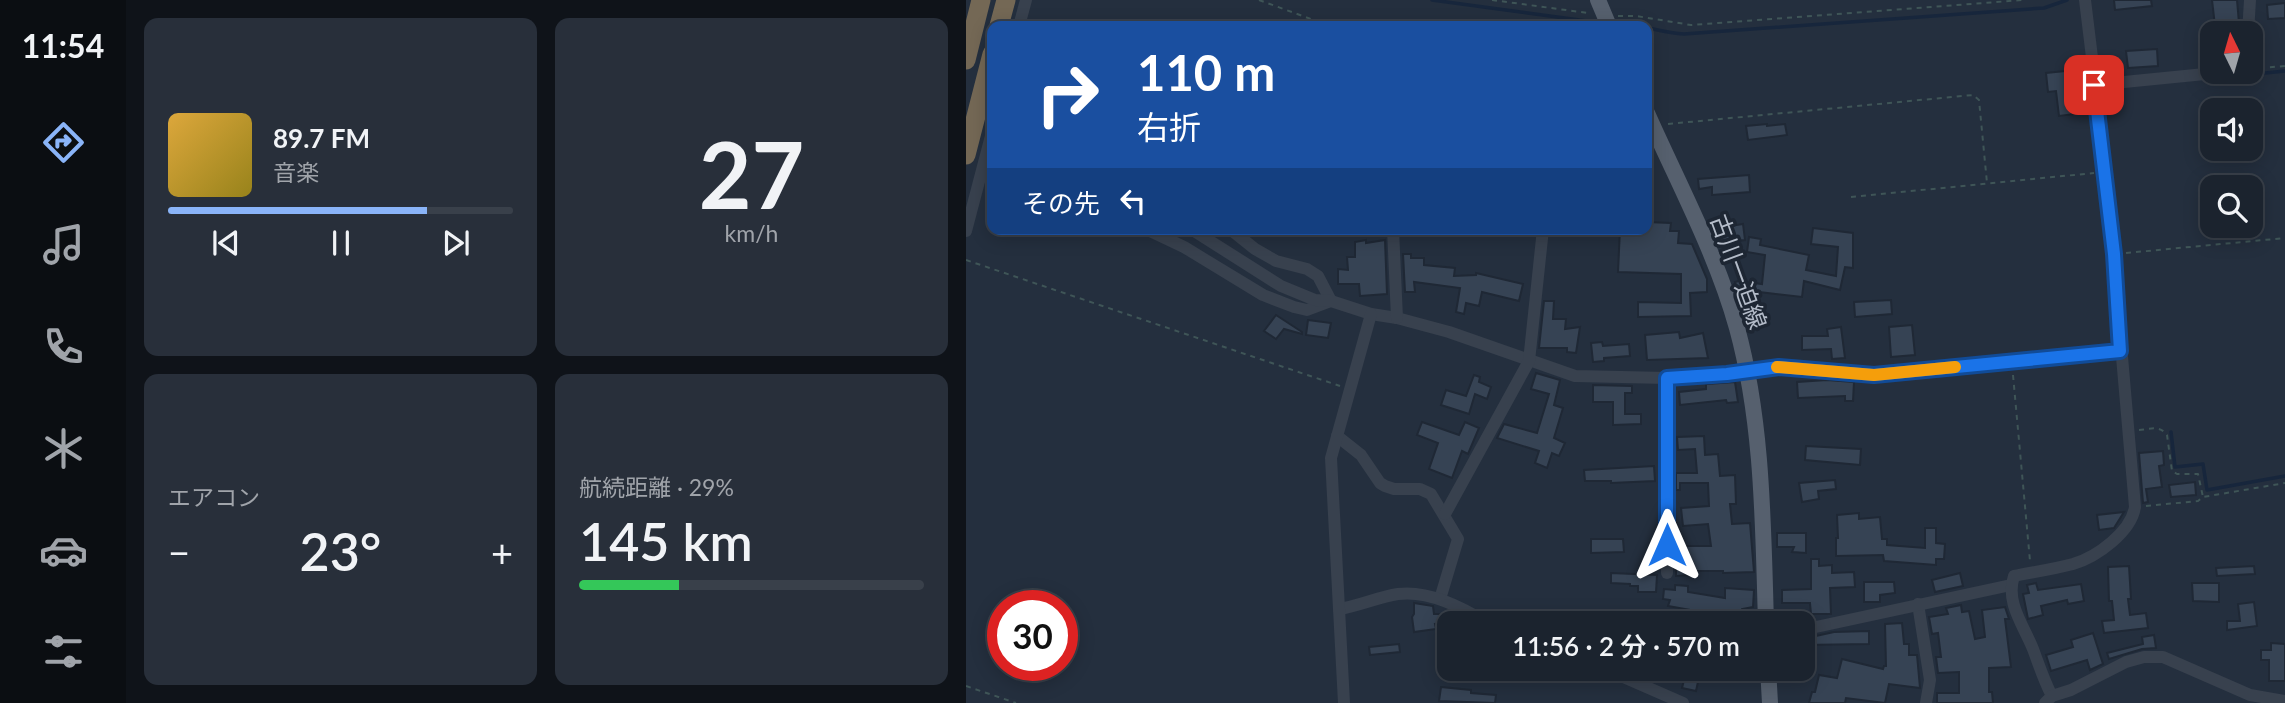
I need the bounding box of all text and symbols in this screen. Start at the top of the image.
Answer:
north arrow [2200,21,2263,84]
map controls [2200,21,2263,238]
text: 11:54 [22,26,104,65]
text: 110 m [1137,43,1275,101]
icon: right [1022,49,1113,140]
pin [2064,55,2124,115]
icon: arrive [2075,66,2113,104]
button: sound [2200,98,2263,161]
text: 右折 [1137,107,1201,146]
icon: directions [39,118,88,167]
text: 27 [699,119,804,228]
text: 89.7 FM [273,122,370,154]
text: 音楽 [273,158,319,186]
button: search [2200,175,2263,238]
icon: left [1114,182,1152,220]
text: その先 [1022,187,1100,219]
street label: 古川一迫線 [1705,210,1774,333]
text: km/h [725,219,778,247]
icon: music [39,220,88,269]
icon: previous [207,224,245,262]
icon: pause [322,224,360,262]
icon: next [437,224,475,262]
icon: phone [39,322,88,371]
icon: climate [39,424,88,473]
text: 航続距離 · 29% [579,473,734,501]
text: エアコン [168,483,260,511]
position arrow [1630,508,1704,582]
text: 145 km [579,510,753,572]
text: 23° [300,520,381,582]
icon: car [39,526,88,575]
text: − [168,529,190,575]
text: + [491,529,513,575]
speed limit sign: 30 [987,590,1078,681]
icon: filters [39,627,88,676]
text: 11:56 · 2 分 · 570 m [1512,630,1740,662]

